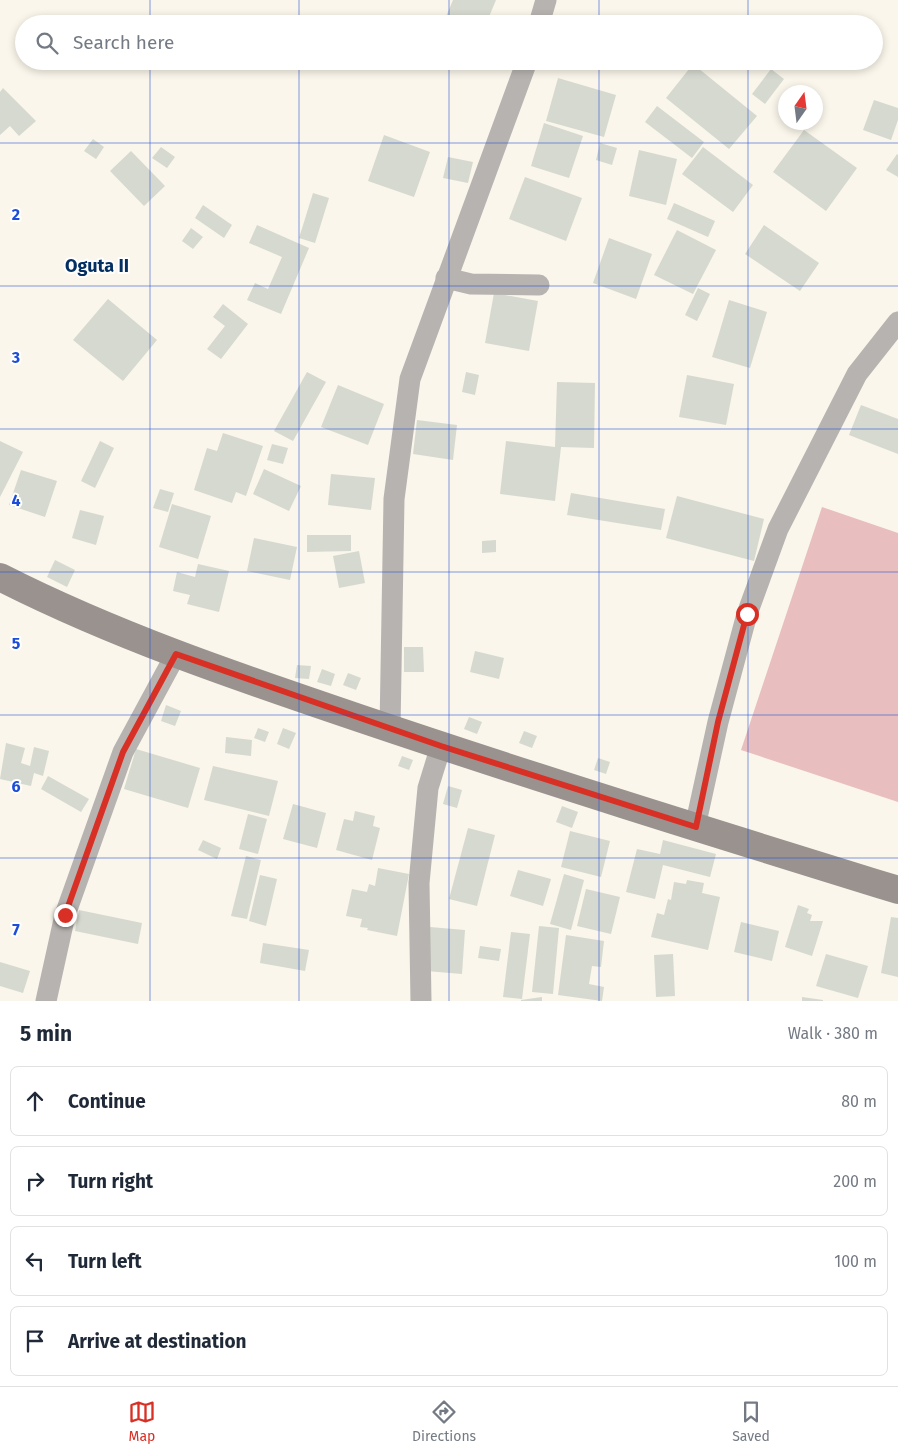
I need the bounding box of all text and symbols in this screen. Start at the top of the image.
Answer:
search box [15,15,883,70]
icon: search [33,29,61,57]
text: Search here [73,31,174,54]
north arrow [778,85,823,130]
text: 2 [12,205,20,224]
district label: Oguta II [65,255,129,277]
text: 3 [11,348,20,367]
text: 4 [11,491,21,510]
route start [736,603,759,626]
text: 5 [12,634,21,653]
text: 6 [11,777,21,796]
route end [54,904,77,927]
text: 7 [12,920,20,939]
text: 5 min [20,1021,72,1047]
text: Walk · 380 m [788,1024,878,1043]
icon: ahead [21,1087,49,1115]
text: Continue [68,1090,146,1113]
text: 80 m [841,1092,877,1111]
icon: right [21,1167,49,1195]
text: Turn right [68,1170,153,1193]
text: 200 m [833,1172,877,1191]
icon: left [21,1247,49,1275]
text: Turn left [68,1250,142,1273]
text: 100 m [834,1252,877,1271]
icon: arrive [21,1327,49,1355]
text: Arrive at destination [68,1330,247,1353]
tab: Map [128,1398,156,1445]
tab: Directions [412,1398,476,1445]
tab: Saved [732,1398,770,1445]

